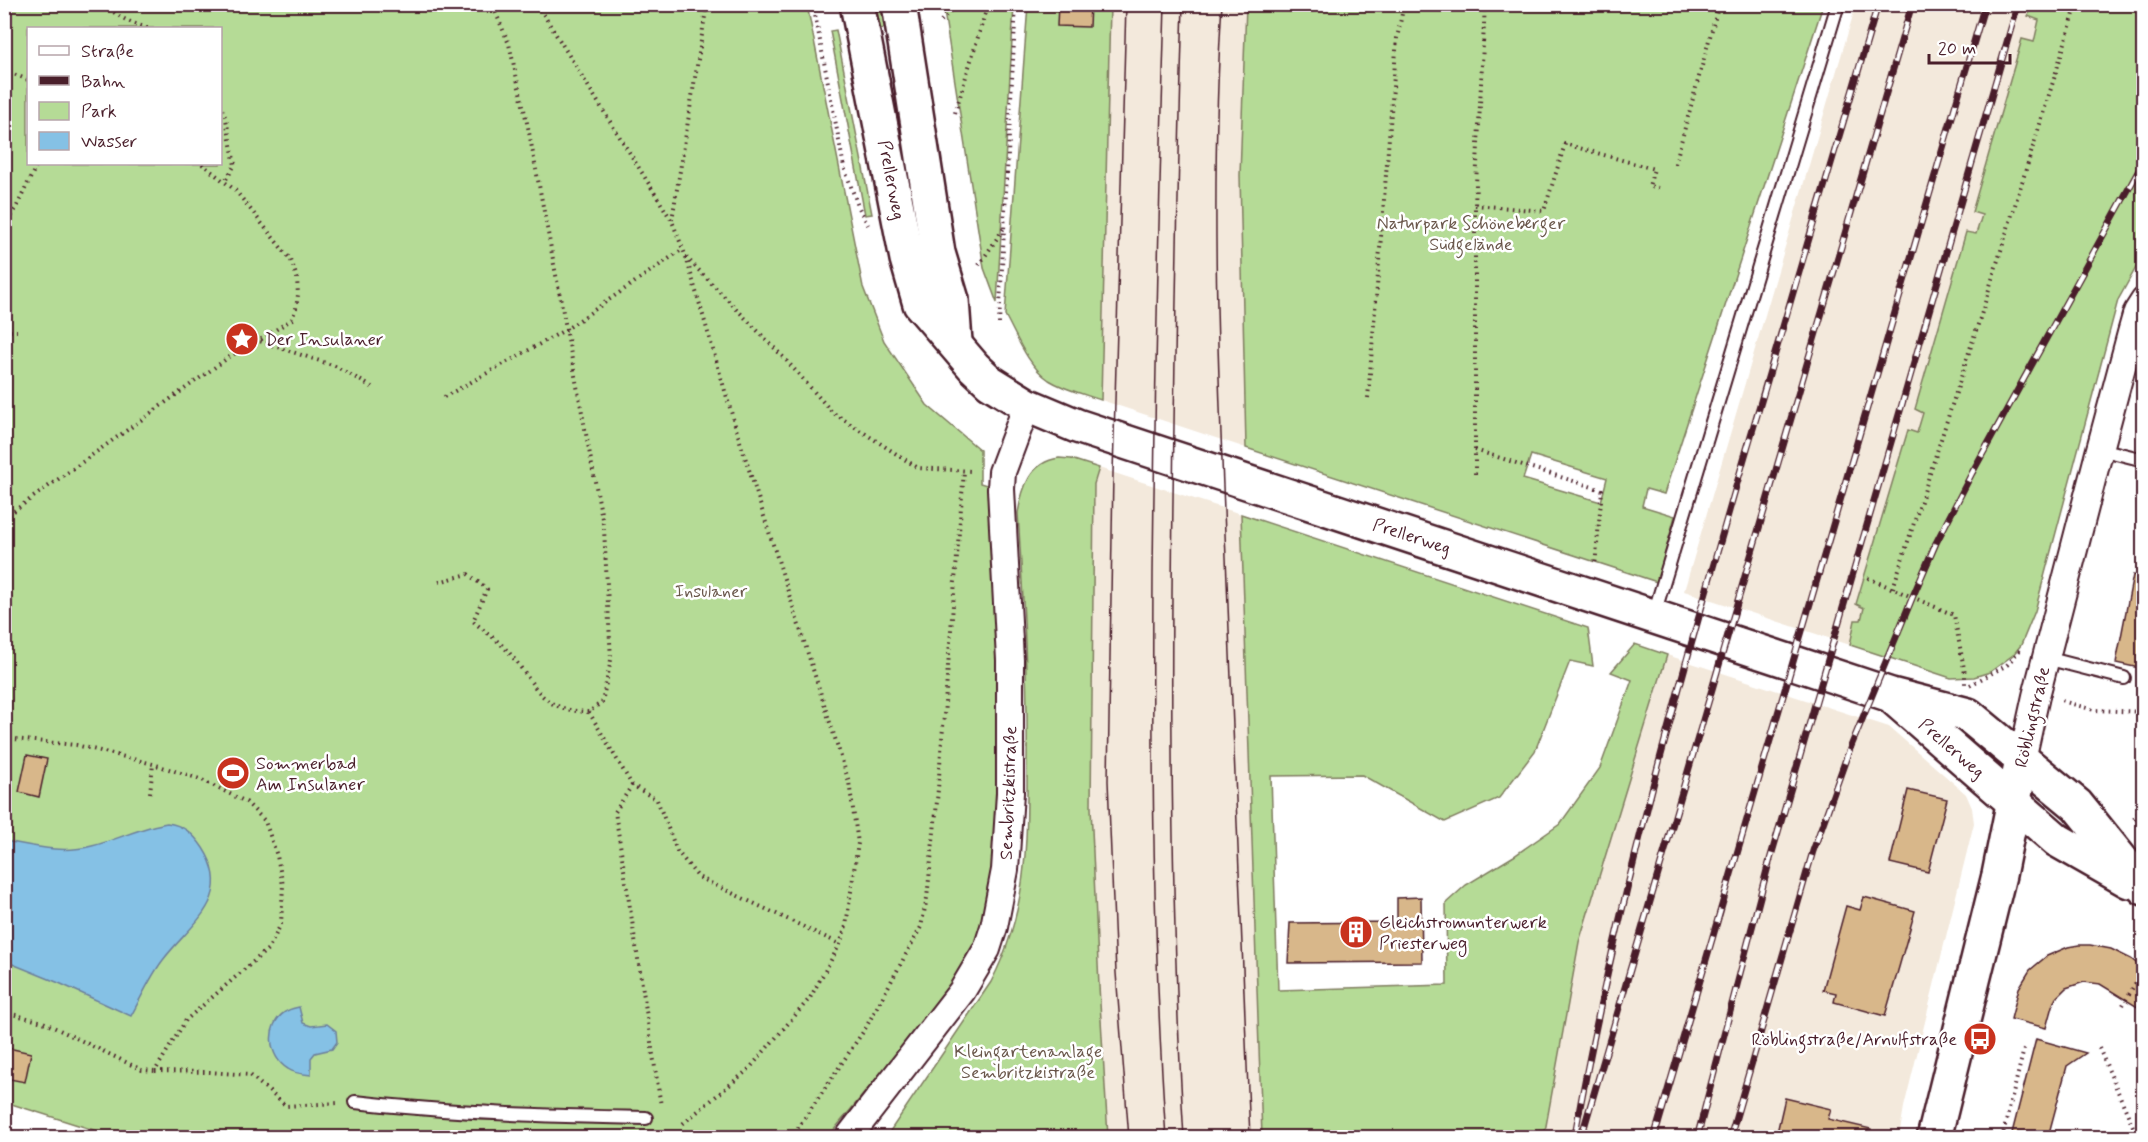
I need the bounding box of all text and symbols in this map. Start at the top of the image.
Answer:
legend [27,27,222,165]
scale bar [1929,27,2010,65]
text: 20 m [1938,37,1976,61]
text: Straße [81,40,134,64]
text: Bahn [81,70,125,94]
text: Park [81,100,117,124]
text: Wasser [81,130,138,154]
street label: Prellerweg [872,138,910,222]
park label: Naturpark Schöneberger Südgelände [1377,212,1566,259]
place icon: Der Insulaner [224,321,260,357]
place label: Der Insulaner [265,328,384,352]
street label: Prellerweg [1370,513,1454,561]
park label: Insulaner [675,580,748,604]
street label: Röblingstraße [2010,664,2058,771]
street label: Prellerweg [1913,713,1990,784]
street label: Sembritzkistraße [995,726,1023,860]
place label: Sommerbad Am Insulaner [256,752,365,797]
sports icon: Sommerbad Am Insulaner [215,755,251,791]
place label: Gleichstromunterwerk Priesterweg [1379,911,1547,957]
building icon: Gleichstromunterwerk Priesterweg [1338,914,1374,950]
bus stop icon: Röblingstraße/Arnulfstraße [1962,1021,1998,1057]
place label: Röblingstraße/Arnulfstraße [1751,1028,1957,1054]
park label: Kleingartenanlage Sembritzkistraße [954,1040,1102,1085]

